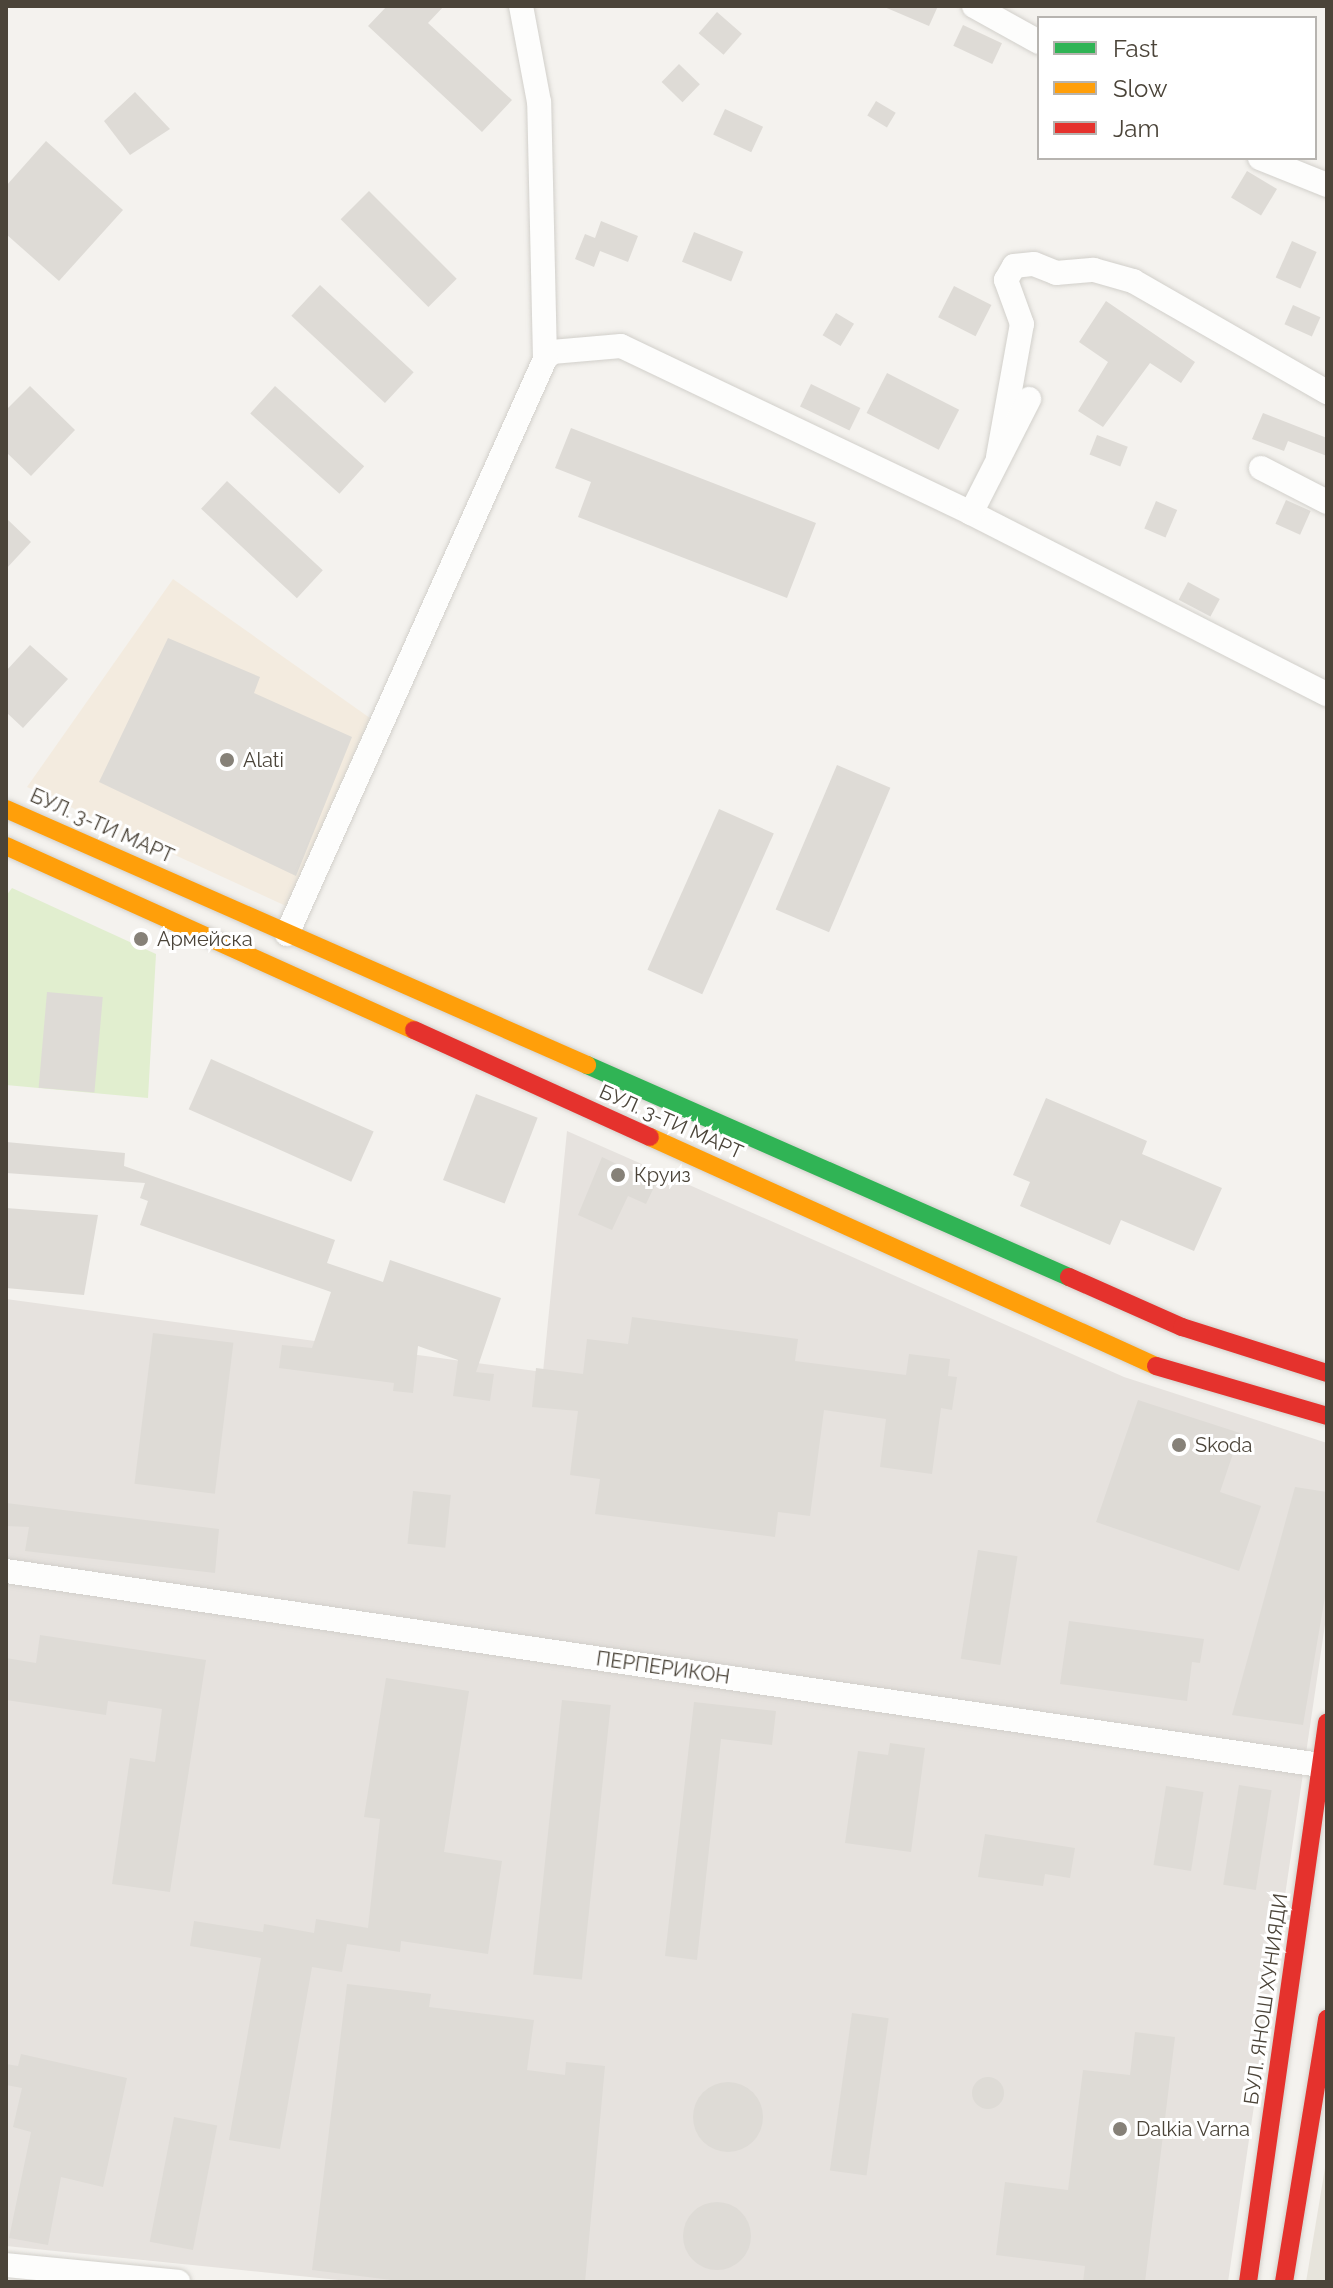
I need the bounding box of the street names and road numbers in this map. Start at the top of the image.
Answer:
street label: БУЛ. 3-ТИ МАРТ [26,784,178,868]
street label: БУЛ. 3-ТИ МАРТ [595,1080,747,1164]
street label: ПЕРПЕРИКОН [595,1647,731,1689]
street label: БУЛ. ЯНОШ ХУНИЯДИ [1239,1892,1293,2106]

